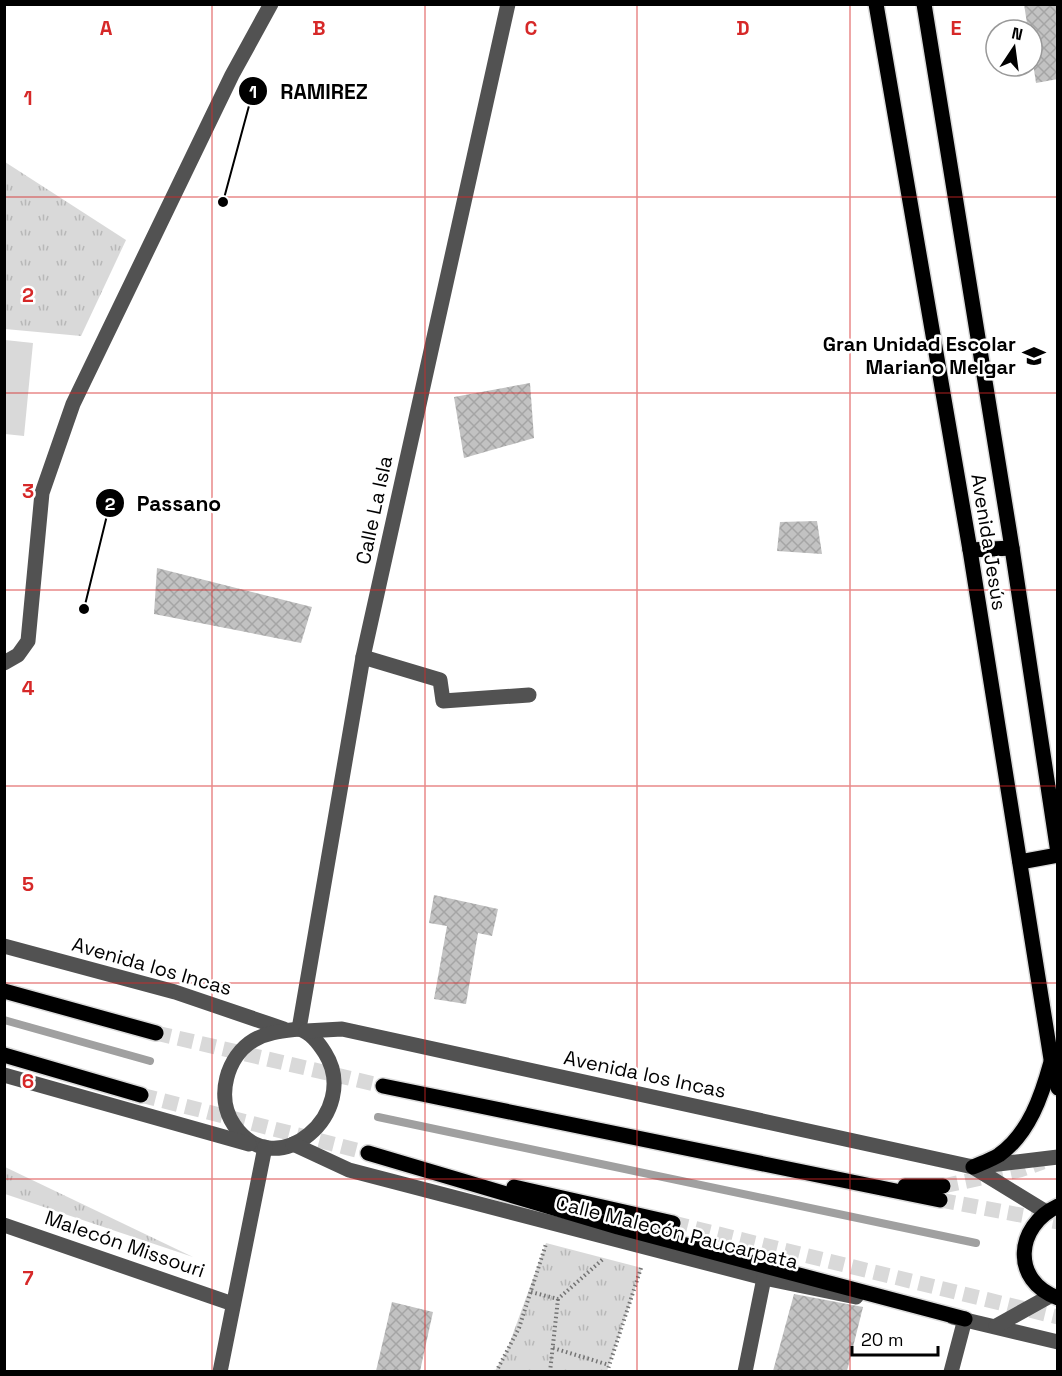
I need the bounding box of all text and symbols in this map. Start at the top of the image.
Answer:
text: A [100,15,113,41]
text: B [312,15,326,41]
text: C [525,15,538,41]
text: D [736,15,750,41]
text: E [950,15,962,41]
north arrow [984,18,1044,78]
text: N [1010,22,1025,45]
callout: RAMIREZ [238,72,380,111]
text: RAMIREZ [280,78,368,105]
text: 1 [249,80,257,103]
text: 1 [23,85,33,111]
text: 2 [22,282,34,308]
place label: Gran Unidad Escolar Mariano Melgar [823,331,1016,380]
school or university icon: Gran Unidad Escolar Mariano Melgar [1021,343,1047,369]
street label: Calle La Isla [350,453,398,567]
street label: Avenida Jesús [965,472,1013,612]
text: 3 [22,478,34,504]
callout: Passano [95,484,234,523]
text: Passano [137,490,221,517]
text: 2 [105,492,116,515]
text: 4 [22,675,35,701]
text: 5 [22,871,34,897]
street label: Avenida los Incas [69,931,235,1001]
street label: Avenida los Incas [562,1044,728,1104]
text: 6 [22,1068,34,1094]
street label: Calle Malecón Paucarpata [553,1189,801,1275]
street label: Malecón Missouri [42,1204,208,1284]
text: 7 [22,1265,34,1291]
scale bar [852,1319,938,1357]
text: 20 m [861,1328,904,1351]

